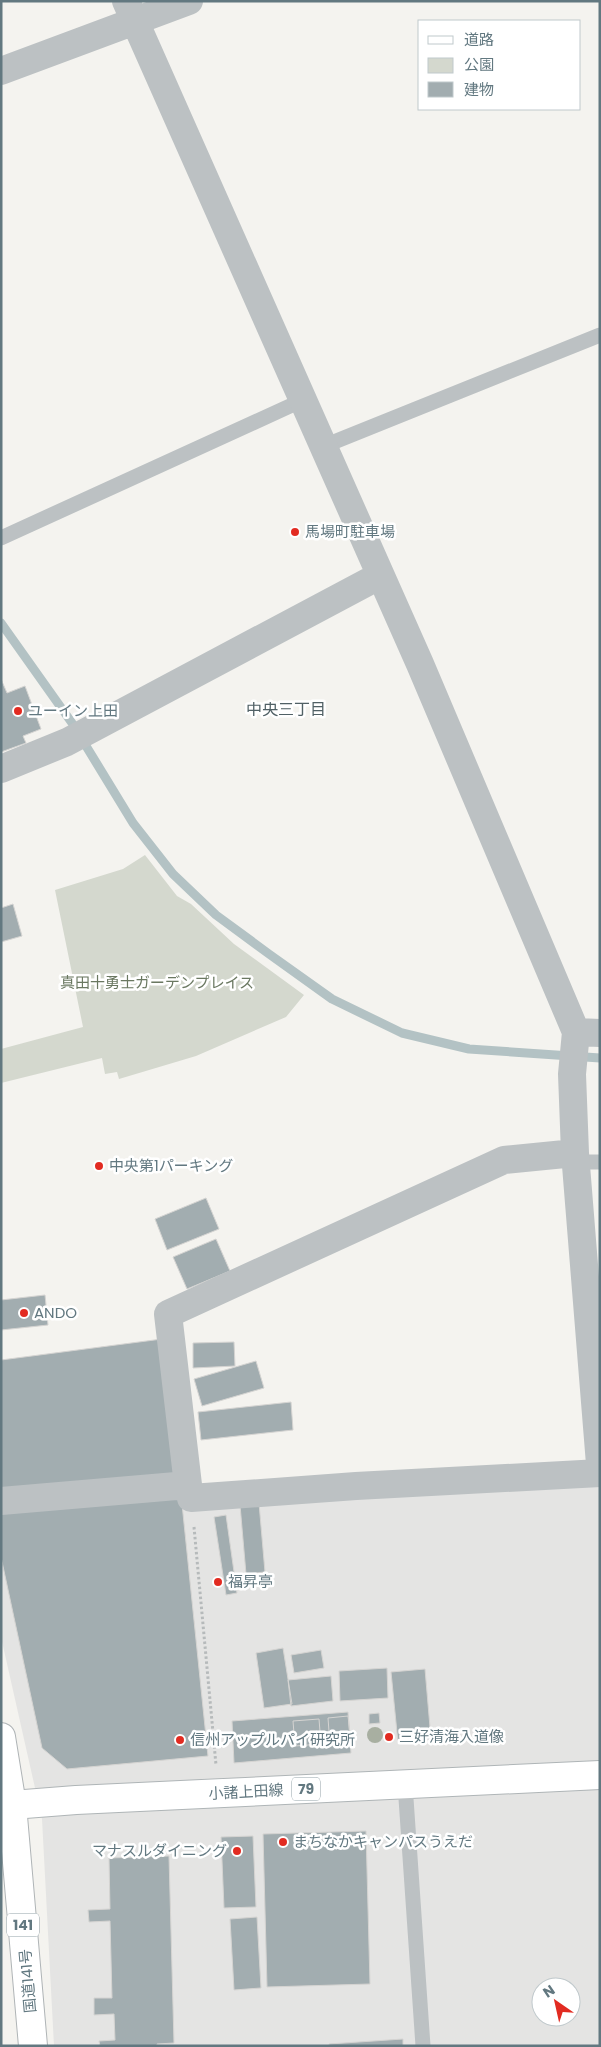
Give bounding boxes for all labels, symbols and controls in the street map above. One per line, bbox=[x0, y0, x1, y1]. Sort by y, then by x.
legend bbox=[418, 20, 581, 110]
text: 道路 bbox=[464, 29, 494, 50]
text: 公園 bbox=[464, 54, 494, 75]
text: 建物 bbox=[464, 79, 494, 100]
place label: 馬場町駐車場 bbox=[305, 521, 395, 542]
marker: 馬場町駐車場 bbox=[289, 526, 301, 538]
district label: 中央三丁目 bbox=[246, 698, 326, 721]
place label: ユーイン上田 bbox=[28, 700, 118, 721]
marker: ユーイン上田 bbox=[12, 705, 24, 717]
park label: 真田十勇士ガーデンプレイス bbox=[60, 972, 254, 993]
place label: 中央第1パーキング bbox=[109, 1155, 233, 1176]
marker: 中央第1パーキング bbox=[93, 1160, 105, 1172]
place label: ANDO bbox=[34, 1302, 77, 1323]
marker: ANDO bbox=[18, 1307, 30, 1319]
place label: 福昇亭 bbox=[228, 1571, 273, 1592]
marker: 福昇亭 bbox=[212, 1576, 224, 1588]
place label: 三好清海入道像 bbox=[399, 1726, 504, 1747]
place label: 信州アップルパイ研究所 bbox=[190, 1729, 355, 1750]
marker: 三好清海入道像 bbox=[383, 1731, 395, 1743]
marker: 信州アップルパイ研究所 bbox=[174, 1734, 186, 1746]
road number: 79 bbox=[292, 1778, 320, 1800]
street label: 小諸上田線 bbox=[208, 1779, 284, 1804]
place label: まちなかキャンパスうえだ bbox=[293, 1831, 473, 1852]
marker: まちなかキャンパスうえだ bbox=[277, 1836, 289, 1848]
place label: マナスルダイニング bbox=[92, 1840, 227, 1861]
marker: マナスルダイニング bbox=[231, 1845, 243, 1857]
road number: 141 bbox=[7, 1914, 39, 1936]
street label: 国道141号 bbox=[14, 1948, 41, 2014]
north arrow bbox=[531, 1977, 581, 2027]
text: N bbox=[539, 1980, 559, 2002]

